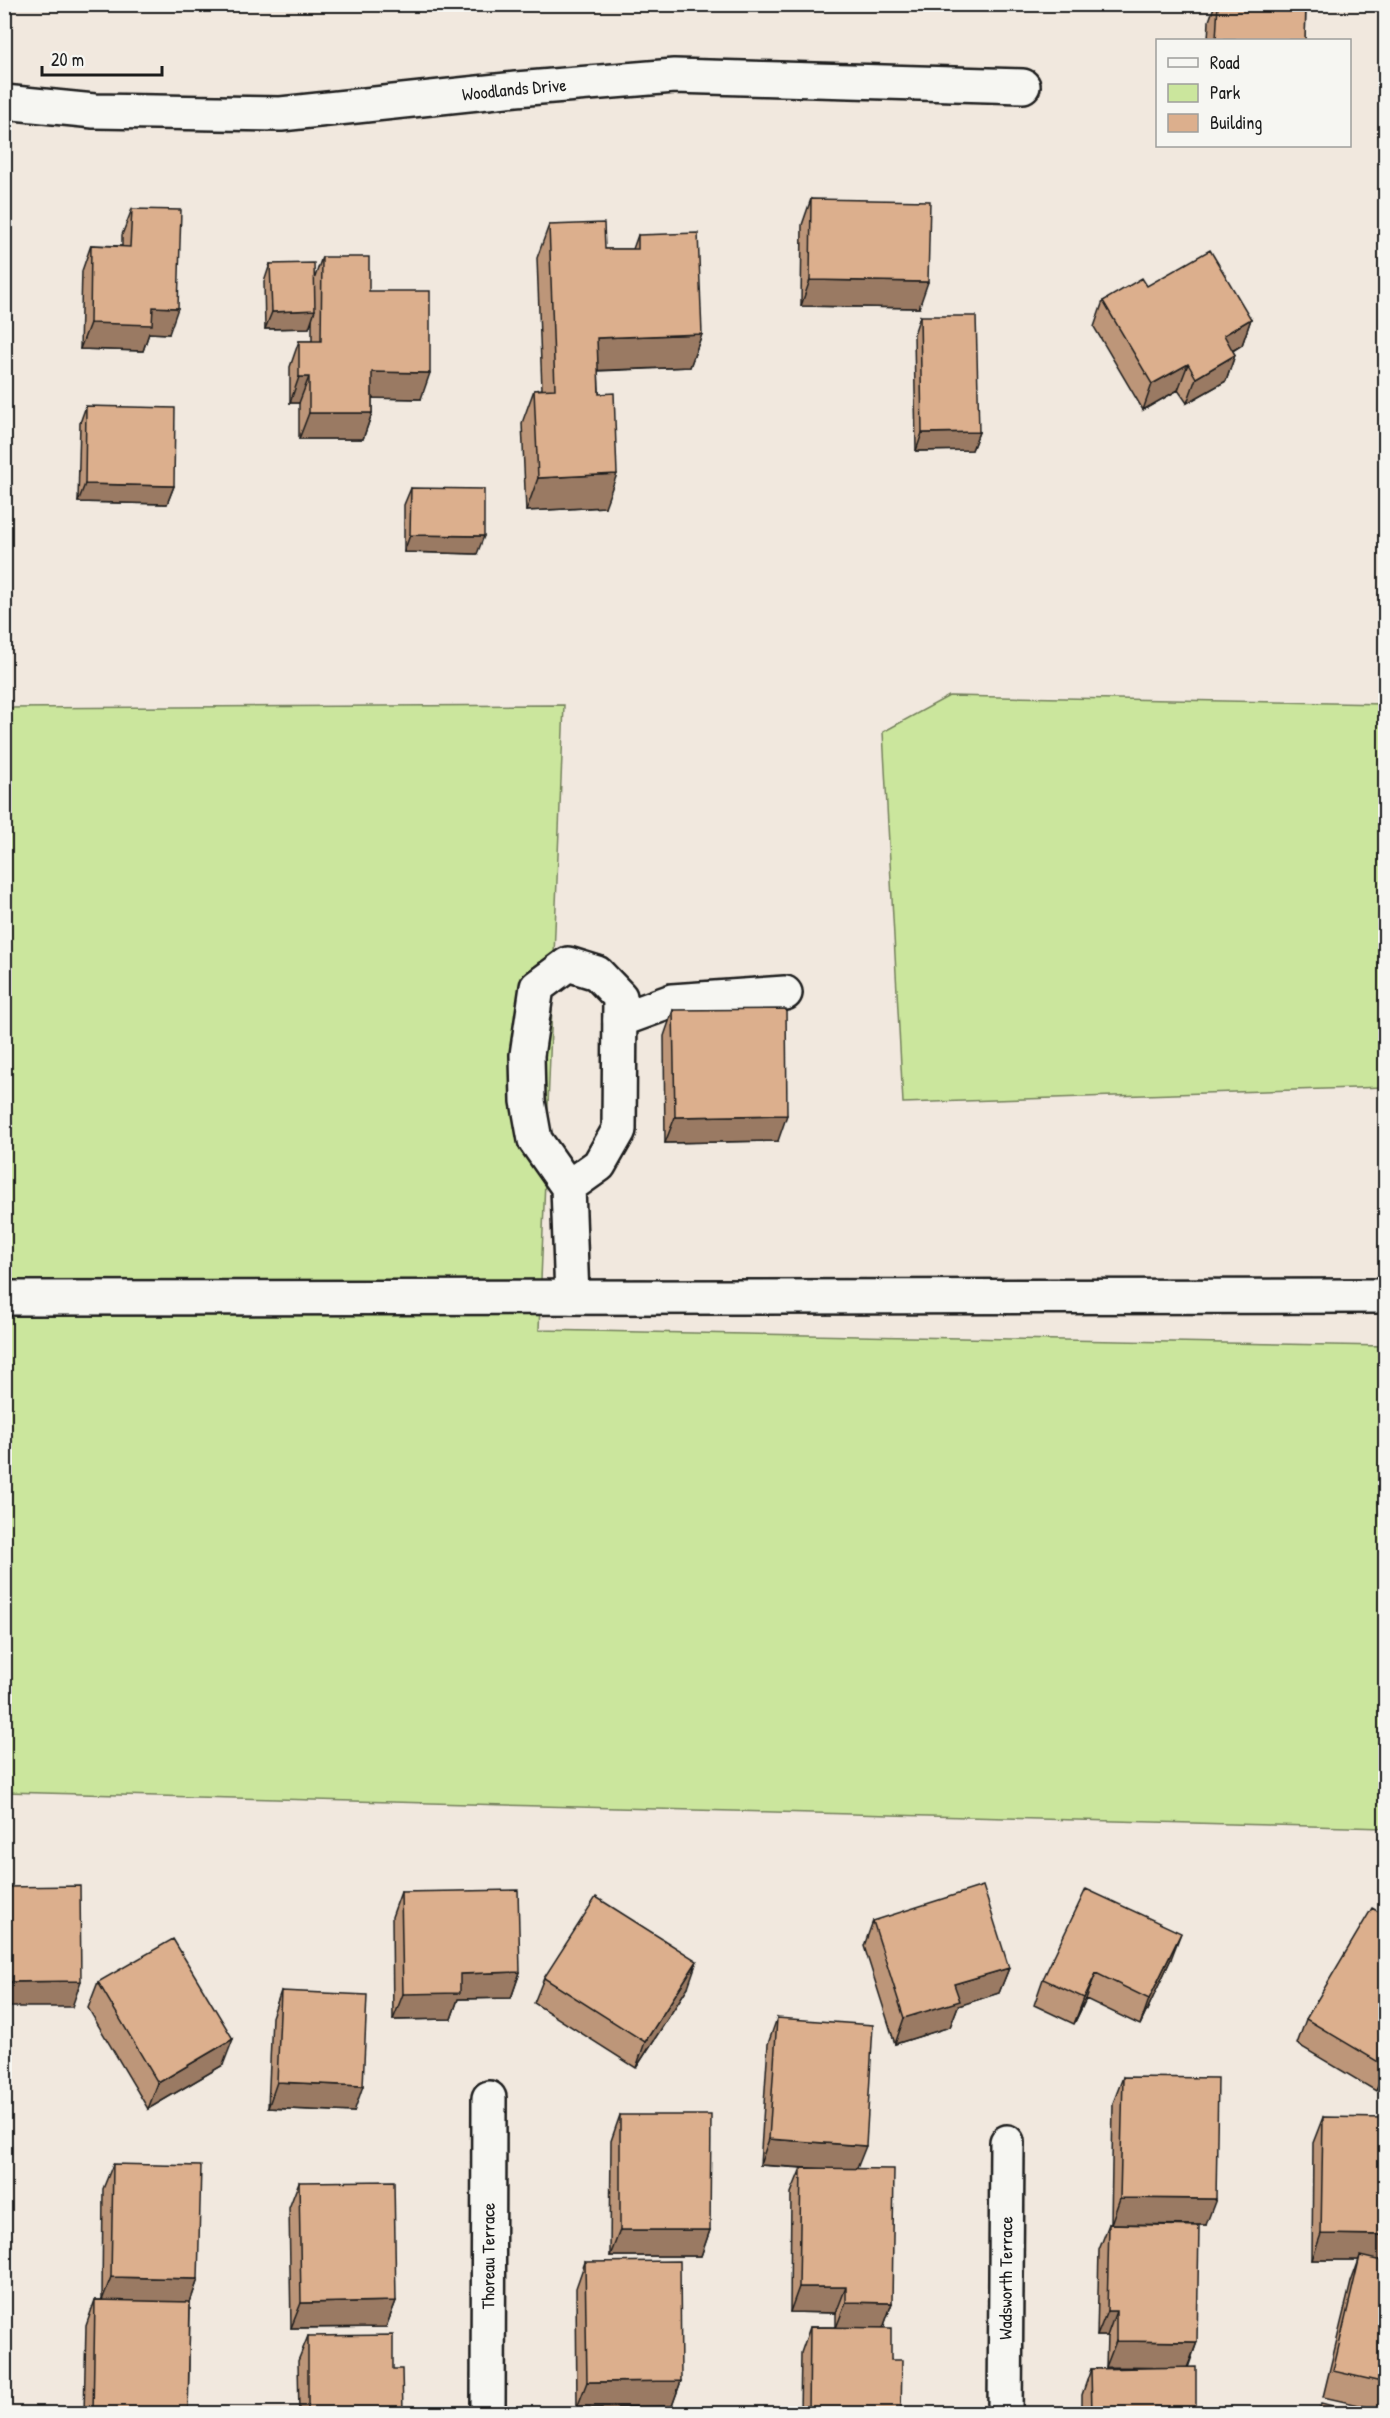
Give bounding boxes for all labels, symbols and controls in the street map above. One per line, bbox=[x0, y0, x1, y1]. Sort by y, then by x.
scale bar bbox=[42, 39, 162, 77]
legend bbox=[1156, 39, 1351, 147]
text: 20 m bbox=[51, 47, 84, 72]
text: Road bbox=[1210, 50, 1240, 75]
street label: Woodlands Drive bbox=[461, 72, 567, 107]
text: Park bbox=[1210, 80, 1241, 105]
text: Building bbox=[1210, 110, 1262, 135]
street label: Thoreau Terrace bbox=[475, 2203, 501, 2309]
street label: Wadsworth Terrace bbox=[993, 2216, 1018, 2340]

